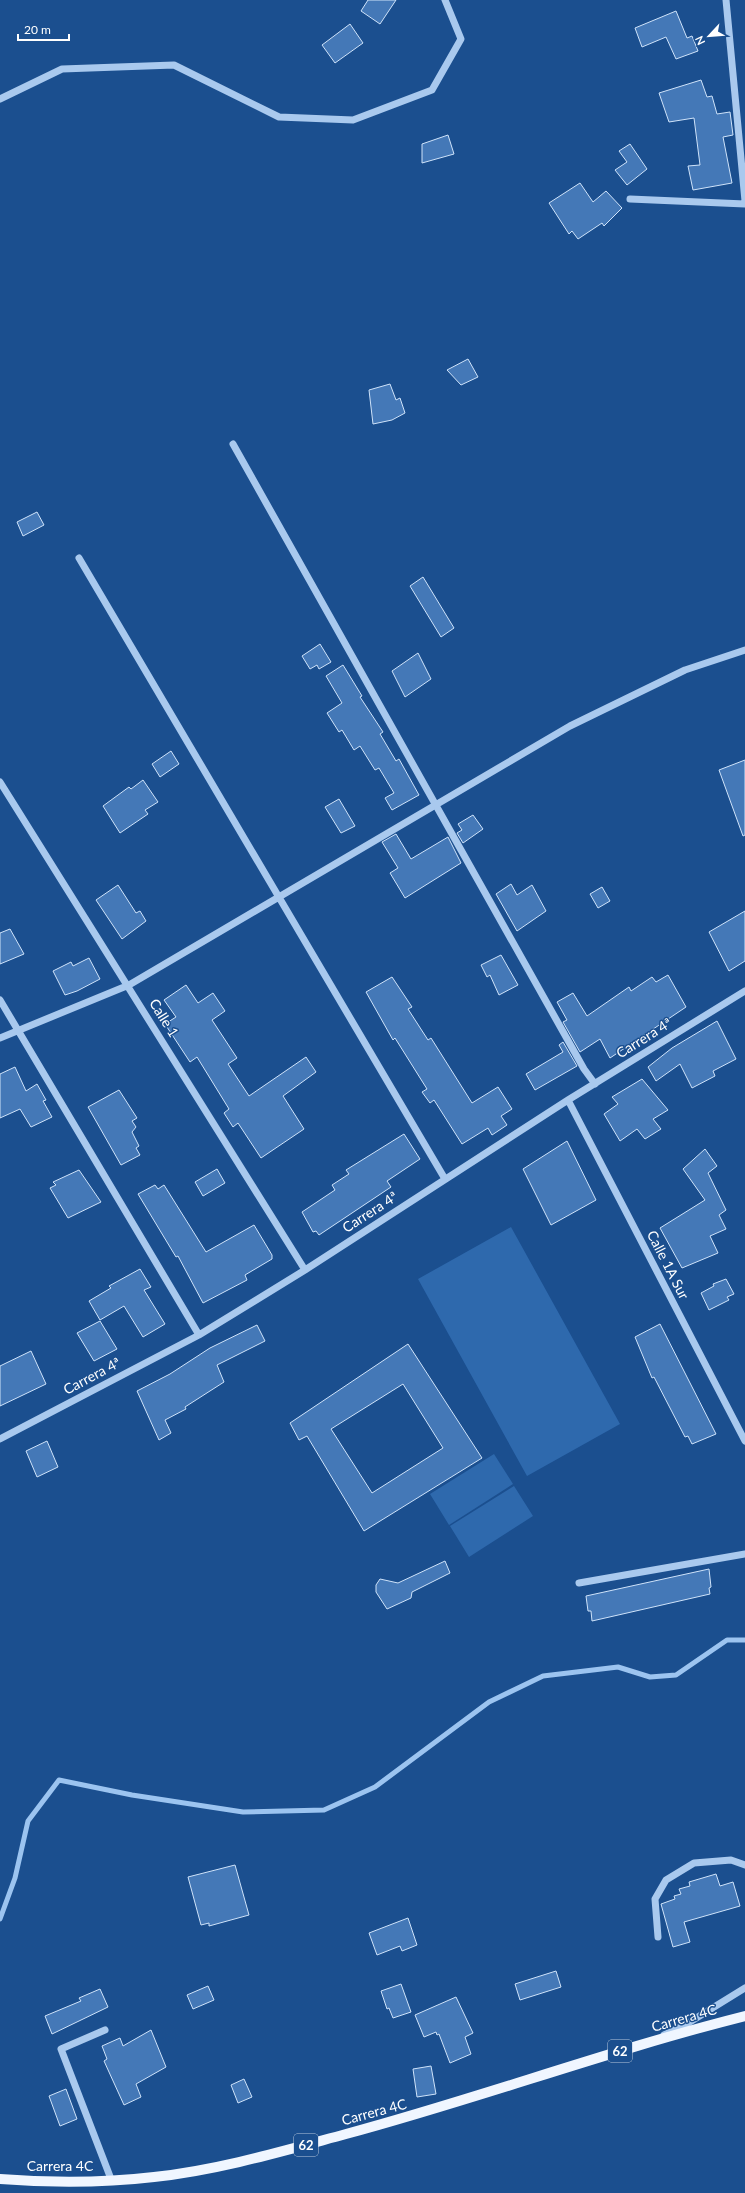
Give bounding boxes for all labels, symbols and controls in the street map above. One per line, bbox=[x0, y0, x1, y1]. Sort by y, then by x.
scale bar bbox=[18, 16, 69, 42]
north arrow bbox=[689, 16, 729, 56]
text: 20 m bbox=[24, 22, 51, 37]
text: N bbox=[692, 34, 707, 47]
street label: Calle 1 bbox=[146, 995, 183, 1040]
street label: Carrera 4ª bbox=[613, 1014, 675, 1061]
street label: Carrera 4ª bbox=[339, 1187, 401, 1236]
street label: Calle 1A Sur bbox=[644, 1228, 693, 1302]
street label: Carrera 4ª bbox=[60, 1353, 123, 1398]
street label: Carrera 4C bbox=[650, 2000, 719, 2035]
road number: 62 bbox=[608, 2040, 632, 2062]
street label: Carrera 4C bbox=[340, 2095, 409, 2128]
road number: 62 bbox=[294, 2134, 318, 2156]
street label: Carrera 4C bbox=[27, 2157, 94, 2174]

